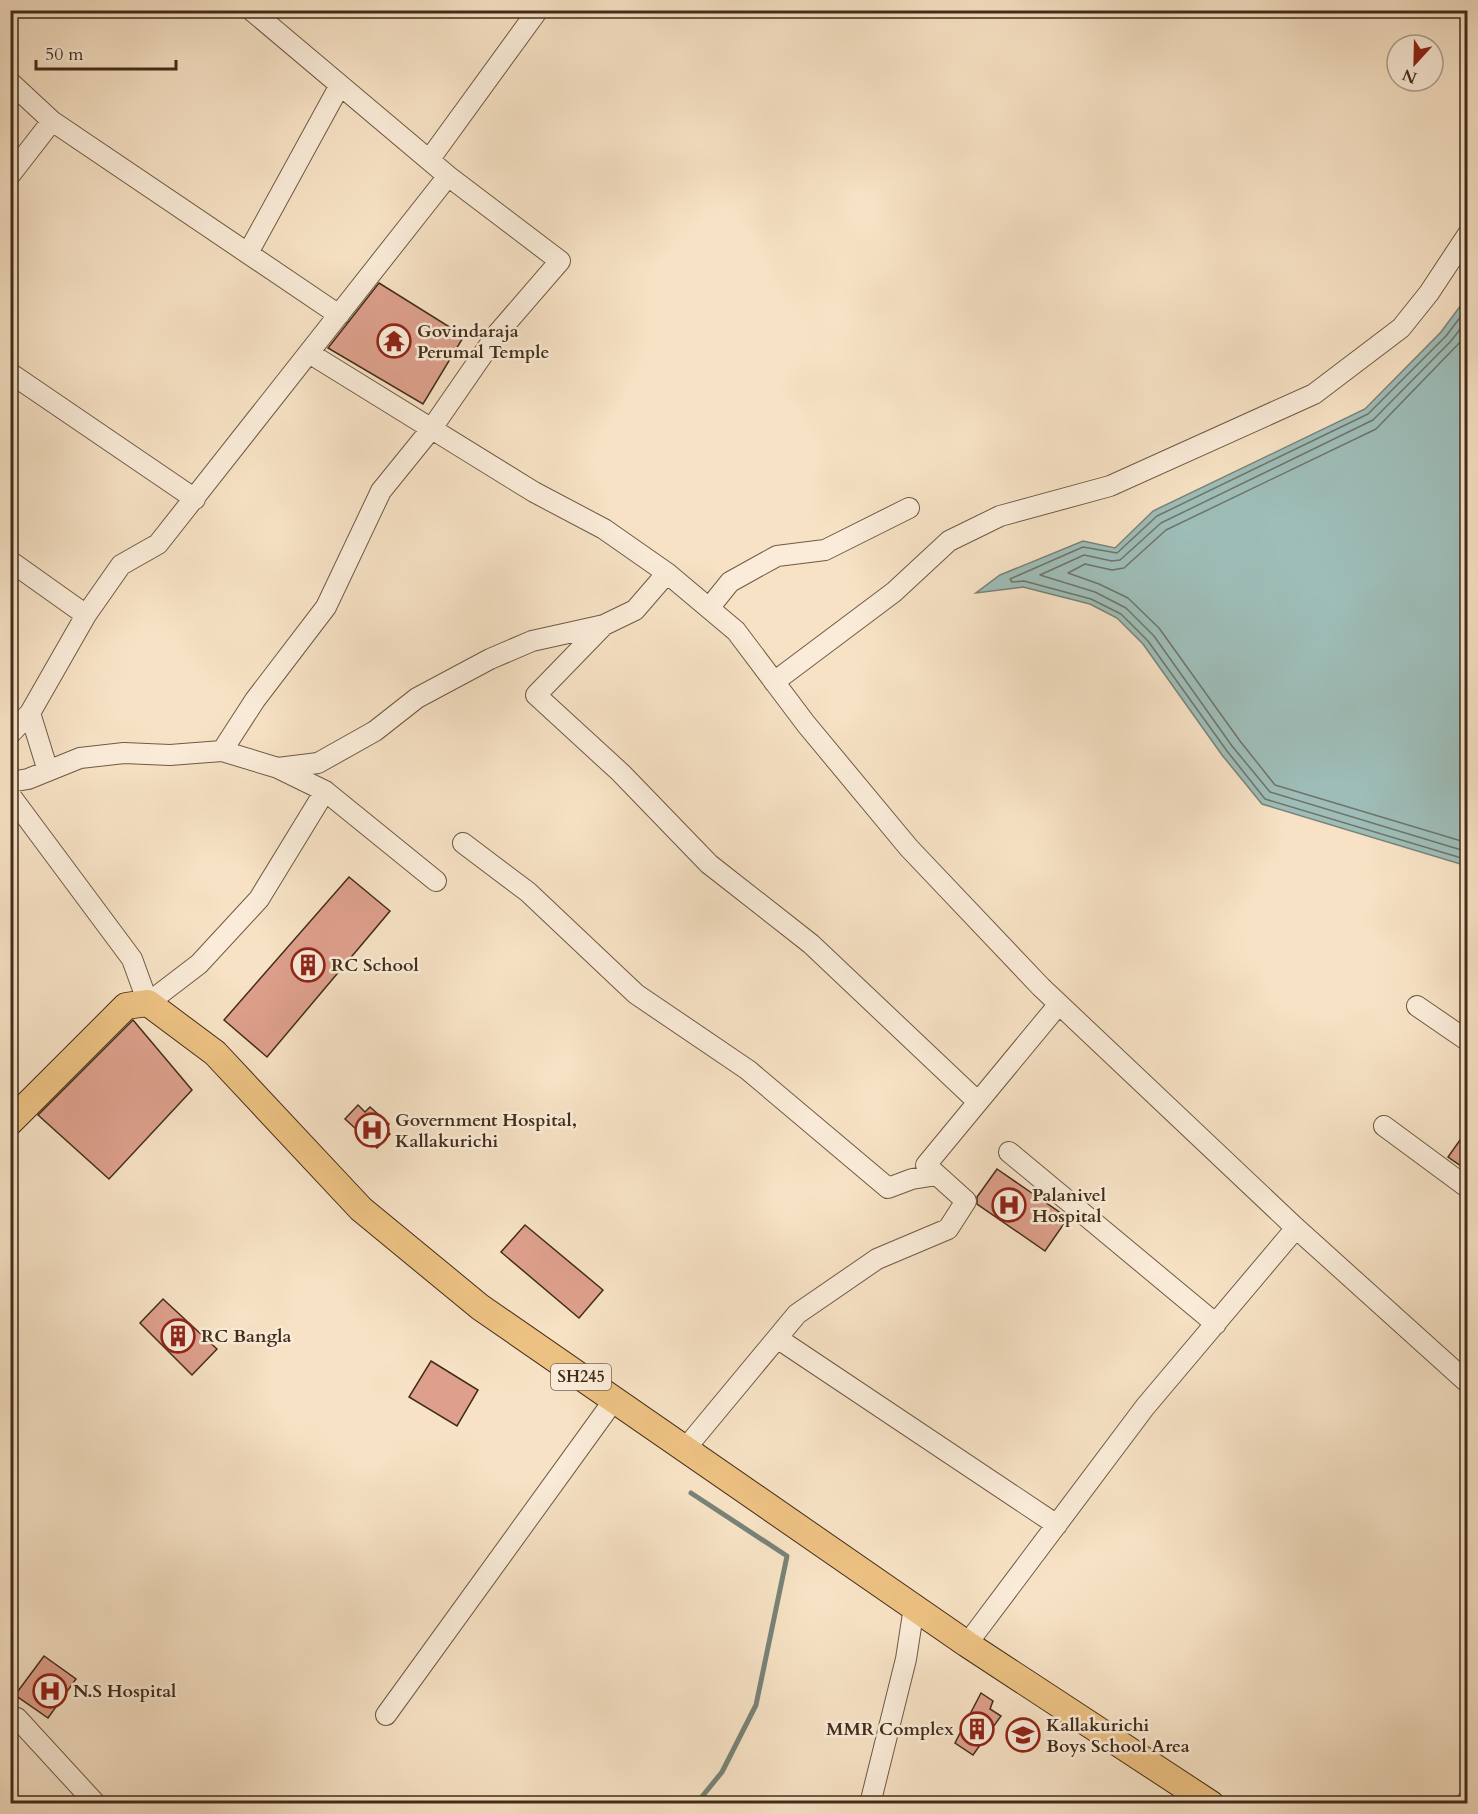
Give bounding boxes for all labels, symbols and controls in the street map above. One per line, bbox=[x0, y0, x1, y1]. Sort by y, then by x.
scale bar bbox=[36, 33, 176, 71]
north arrow bbox=[1385, 33, 1445, 93]
text: 50 m bbox=[45, 42, 84, 67]
text: N bbox=[1399, 63, 1420, 89]
place label: Govindaraja Perumal Temple bbox=[417, 319, 550, 365]
temple icon: Govindaraja Perumal Temple bbox=[376, 323, 412, 359]
building icon: RC School bbox=[290, 947, 326, 983]
place label: RC School bbox=[331, 953, 419, 978]
place label: Government Hospital, Kallakurichi bbox=[395, 1108, 577, 1154]
hospital icon: Government Hospital, Kallakurichi bbox=[354, 1112, 390, 1148]
place label: Palanivel Hospital bbox=[1032, 1183, 1106, 1229]
hospital icon: Palanivel Hospital bbox=[991, 1187, 1027, 1223]
building icon: RC Bangla bbox=[160, 1318, 196, 1354]
place label: RC Bangla bbox=[201, 1324, 292, 1349]
road number: SH245 bbox=[551, 1364, 611, 1390]
hospital icon: N.S Hospital bbox=[32, 1673, 68, 1709]
place label: N.S Hospital bbox=[73, 1679, 176, 1704]
building icon: MMR Complex bbox=[959, 1711, 995, 1747]
place label: Kallakurichi Boys School Area bbox=[1046, 1713, 1190, 1759]
place label: MMR Complex bbox=[826, 1717, 954, 1742]
school or university icon: Kallakurichi Boys School Area bbox=[1005, 1717, 1041, 1753]

